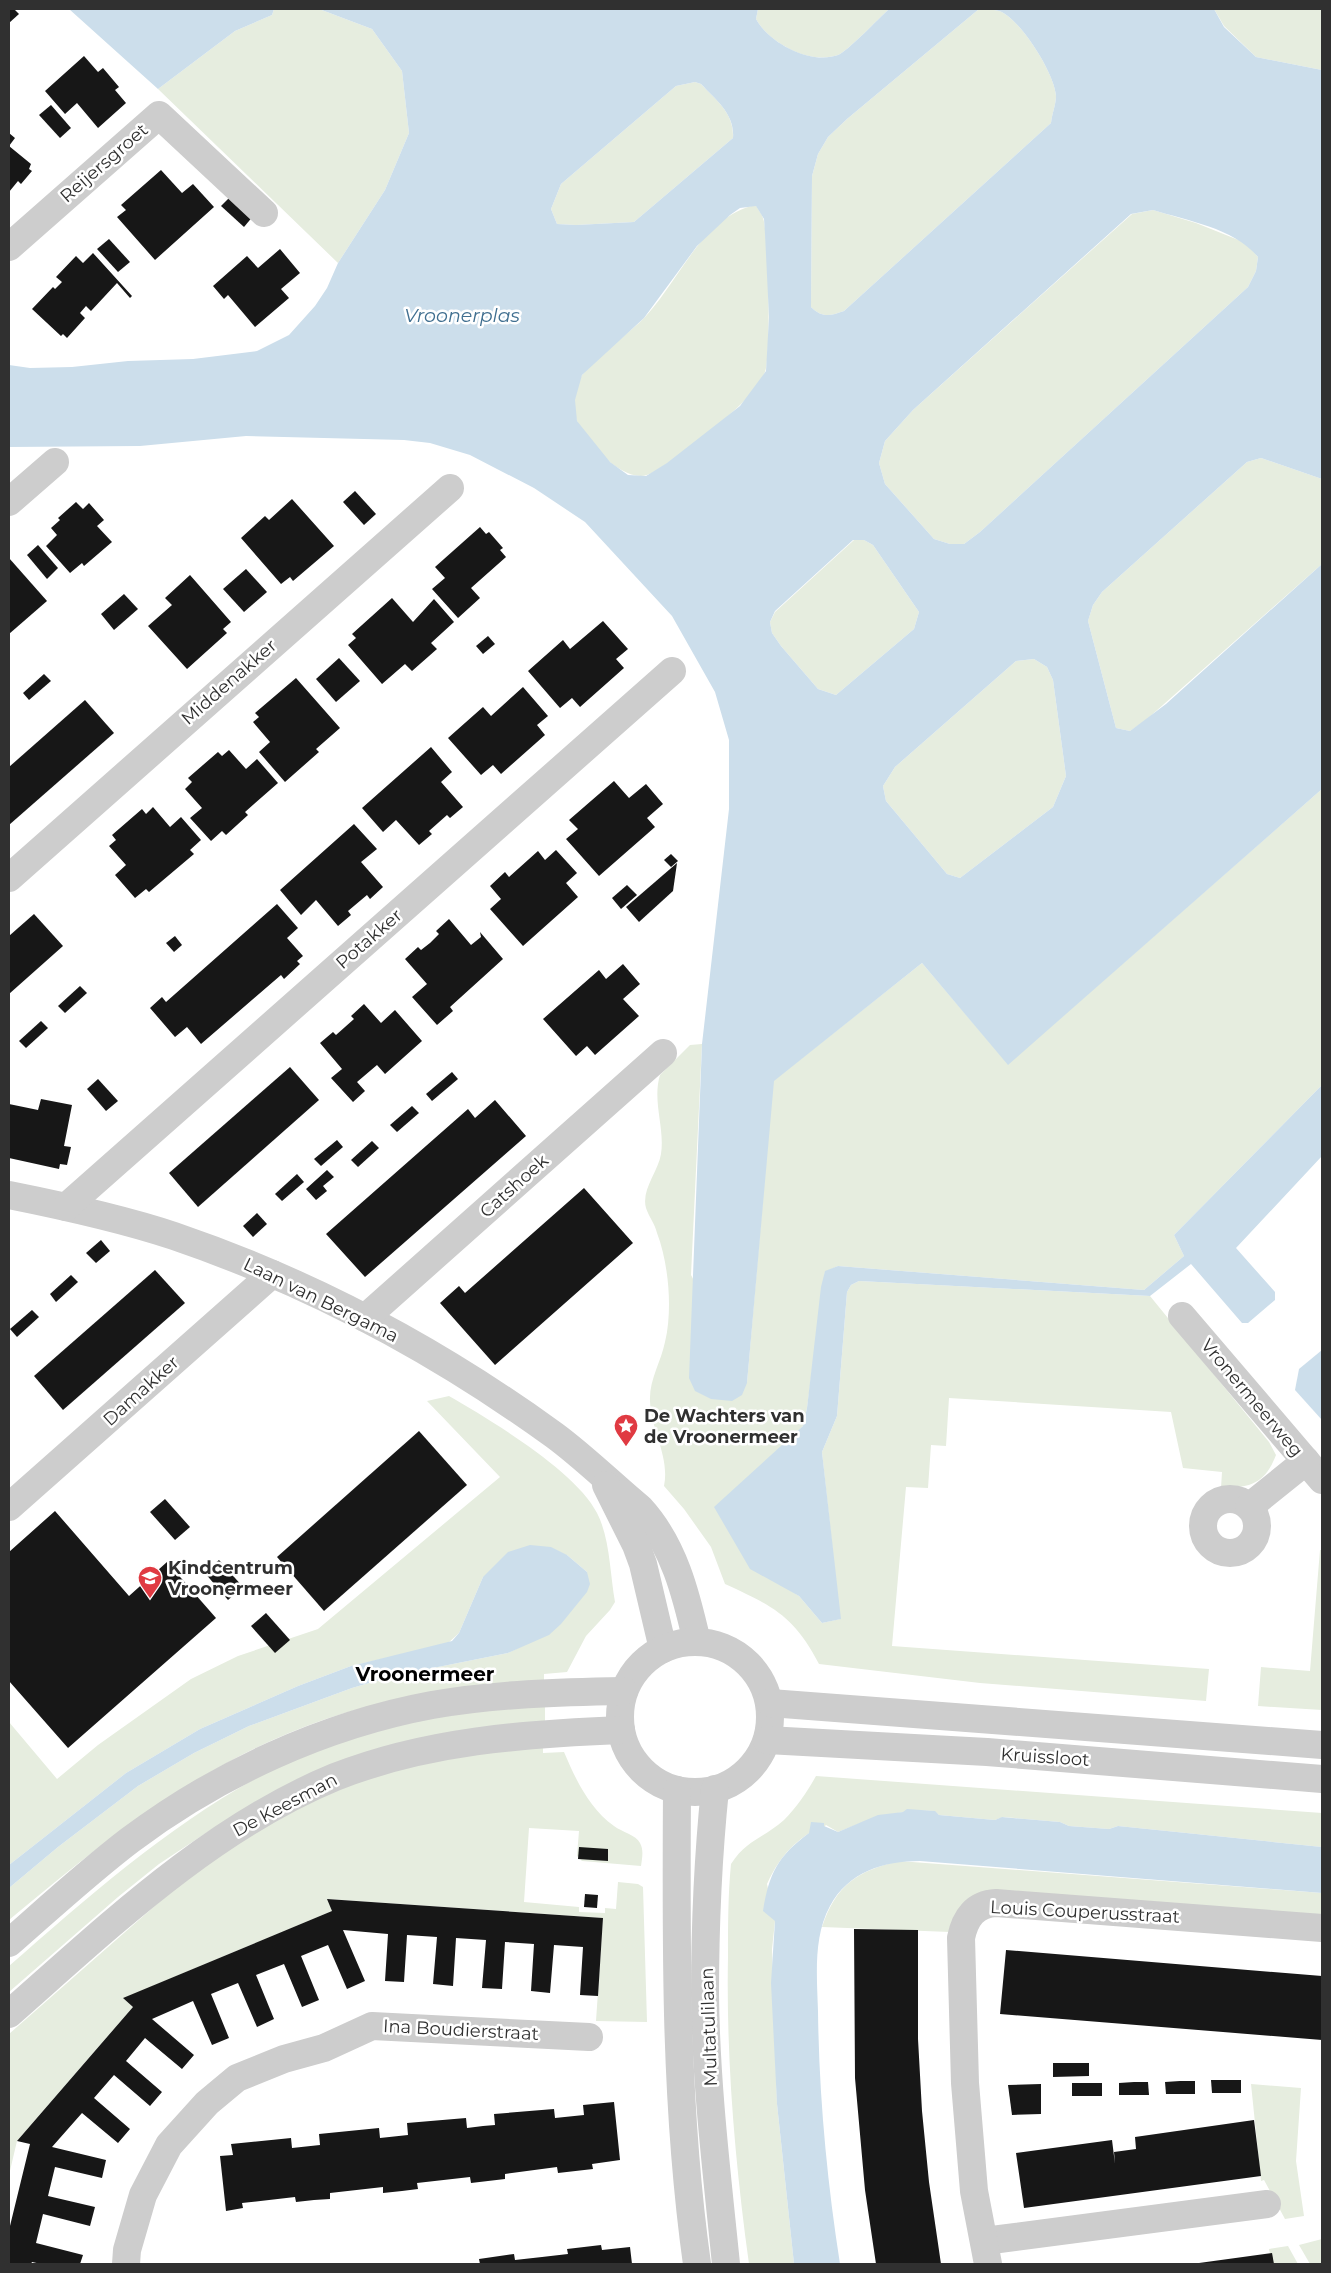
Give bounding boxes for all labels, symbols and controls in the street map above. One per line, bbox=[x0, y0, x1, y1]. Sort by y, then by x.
street label: Reijersgroet bbox=[56, 119, 152, 207]
water label: Vroonerplas bbox=[404, 304, 520, 327]
street label: Middenakker bbox=[177, 635, 281, 729]
street label: Potakker bbox=[331, 904, 407, 974]
street label: Catshoek bbox=[475, 1149, 553, 1222]
street label: Laan van Bergama bbox=[240, 1253, 402, 1347]
street label: Vronermeerweg bbox=[1196, 1334, 1308, 1462]
street label: Damakker bbox=[99, 1351, 183, 1431]
place label: De Wachters van de Vroonermeer bbox=[644, 1405, 805, 1448]
place icon: De Wachters van de Vroonermeer bbox=[613, 1413, 639, 1447]
place label: Kindcentrum Vroonermeer bbox=[167, 1557, 293, 1600]
school or university icon: Kindcentrum Vroonermeer bbox=[137, 1565, 163, 1599]
district label: Vroonermeer bbox=[355, 1662, 495, 1686]
street label: Kruissloot bbox=[1000, 1743, 1090, 1771]
street label: De Keesman bbox=[229, 1768, 341, 1842]
street label: Louis Couperusstraat bbox=[989, 1896, 1181, 1928]
street label: Multatulilaan bbox=[696, 1967, 722, 2087]
street label: Ina Boudierstraat bbox=[382, 2015, 540, 2045]

